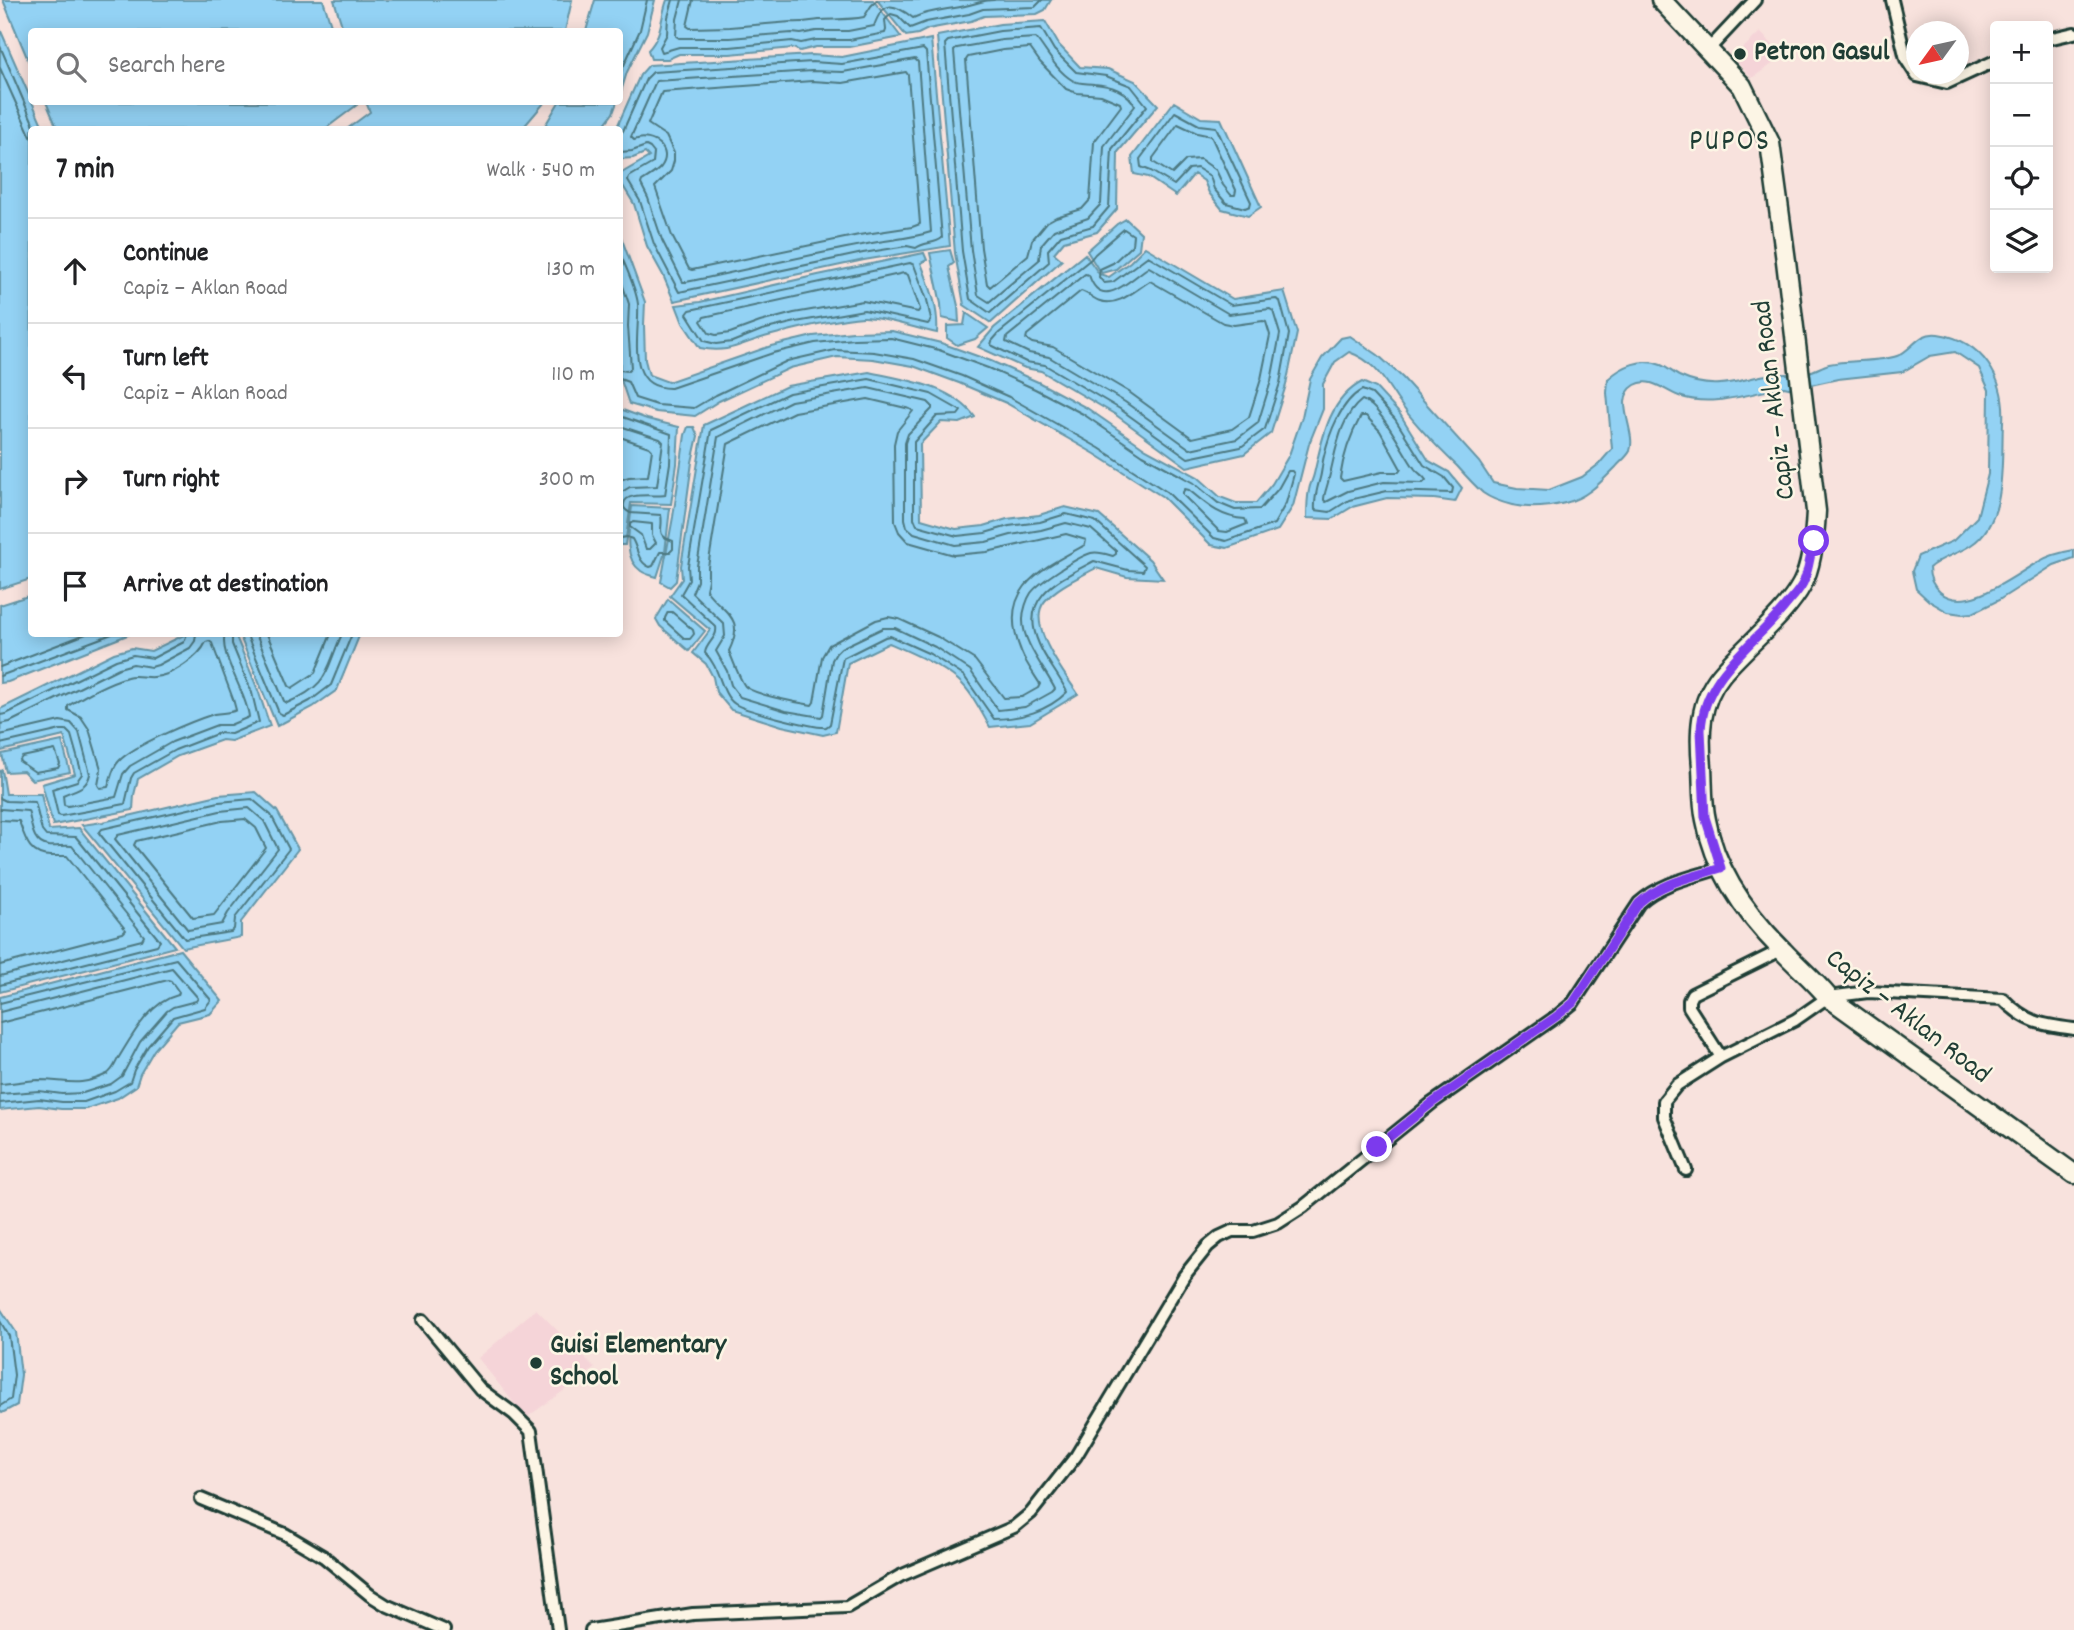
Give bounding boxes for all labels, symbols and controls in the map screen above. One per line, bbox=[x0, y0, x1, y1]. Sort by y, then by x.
north arrow bbox=[1906, 21, 1969, 84]
map controls bbox=[1990, 21, 2053, 273]
button: + bbox=[1990, 21, 2053, 84]
search box bbox=[28, 28, 623, 105]
place label: Petron Gasul bbox=[1754, 34, 1890, 74]
marker: Petron Gasul bbox=[1732, 46, 1748, 62]
icon: search bbox=[52, 48, 90, 86]
text: Search here bbox=[108, 48, 226, 85]
button: − bbox=[1990, 84, 2053, 147]
district label: PUPOS bbox=[1689, 122, 1771, 165]
button: locate bbox=[1990, 147, 2053, 210]
text: 7 min bbox=[56, 150, 114, 193]
text: Walk · 540 m bbox=[487, 155, 595, 188]
button: layers bbox=[1990, 210, 2053, 273]
text: Continue bbox=[123, 236, 208, 273]
icon: ahead bbox=[56, 252, 94, 290]
text: 130 m bbox=[546, 254, 595, 287]
text: Capiz – Aklan Road bbox=[123, 273, 288, 306]
street label: Capiz – Aklan Road bbox=[1744, 298, 1808, 502]
text: Turn left bbox=[123, 341, 209, 378]
icon: left bbox=[56, 357, 94, 395]
text: 110 m bbox=[551, 359, 595, 392]
text: Capiz – Aklan Road bbox=[123, 378, 288, 411]
icon: right bbox=[56, 462, 94, 500]
text: Turn right bbox=[123, 462, 220, 499]
text: 300 m bbox=[539, 464, 595, 497]
route start bbox=[1798, 525, 1829, 556]
icon: arrive bbox=[56, 567, 94, 605]
text: Arrive at destination bbox=[123, 567, 328, 604]
street label: Capiz – Aklan Road bbox=[1816, 940, 1998, 1096]
route end bbox=[1361, 1131, 1392, 1162]
place label: Guisi Elementary School bbox=[550, 1327, 728, 1399]
marker: Guisi Elementary School bbox=[528, 1355, 544, 1371]

